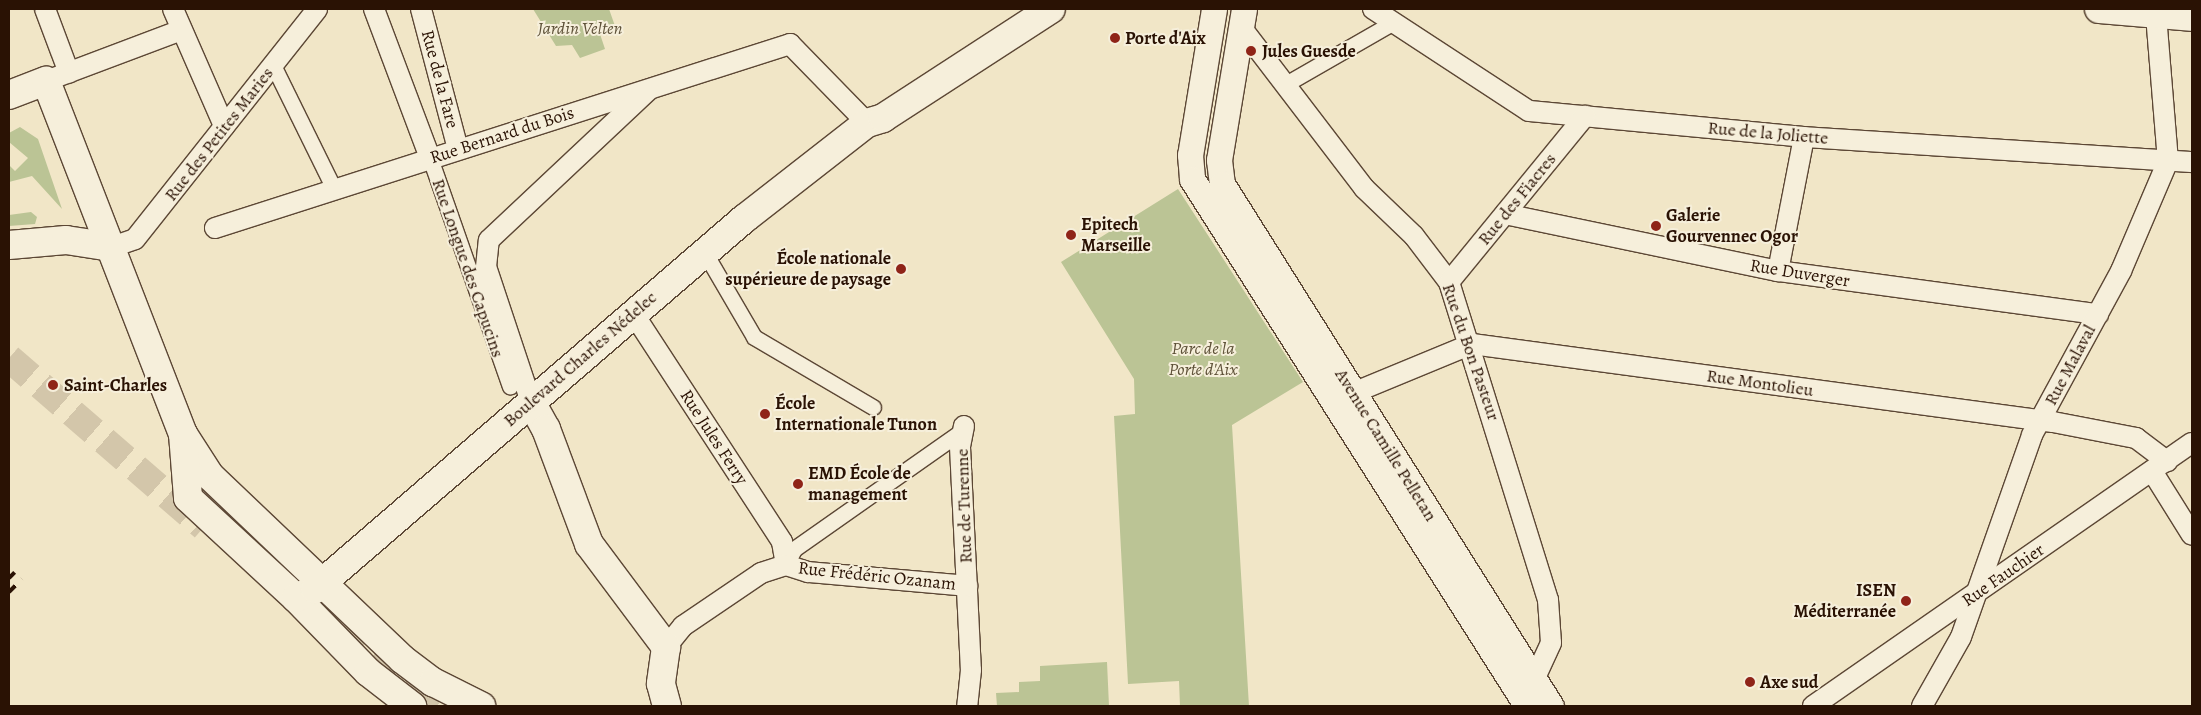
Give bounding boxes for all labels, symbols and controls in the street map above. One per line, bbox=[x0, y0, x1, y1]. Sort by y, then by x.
park label: Jardin Velten bbox=[538, 17, 622, 39]
street label: Rue de la Fare bbox=[416, 27, 464, 131]
place label: Porte d'Aix bbox=[1125, 27, 1206, 49]
marker: Porte d'Aix bbox=[1109, 32, 1121, 44]
place label: Jules Guesde bbox=[1262, 40, 1356, 62]
marker: Jules Guesde bbox=[1244, 44, 1258, 58]
street label: Rue des Petites Maries bbox=[160, 63, 278, 205]
street label: Rue Bernard du Bois bbox=[427, 101, 577, 169]
street label: Rue de la Joliette bbox=[1707, 117, 1829, 149]
street label: Rue des Fiacres bbox=[1473, 149, 1561, 249]
street label: Rue Longue des Capucins bbox=[427, 176, 509, 360]
place label: Galerie Gourvennec Ogor bbox=[1666, 205, 1798, 248]
place label: Epitech Marseille bbox=[1081, 214, 1151, 256]
marker: Galerie Gourvennec Ogor bbox=[1650, 220, 1662, 232]
marker: Epitech Marseille bbox=[1065, 229, 1077, 241]
place label: École nationale supérieure de paysage bbox=[725, 248, 891, 290]
street label: Rue Duverger bbox=[1748, 254, 1852, 292]
marker: École nationale supérieure de paysage bbox=[895, 263, 907, 275]
street label: Rue du Bon Pasteur bbox=[1437, 281, 1505, 423]
street label: Boulevard Charles Nédelec bbox=[499, 287, 661, 431]
street label: Rue Malaval bbox=[2040, 321, 2100, 409]
park label: Parc de la Porte d'Aix bbox=[1168, 338, 1238, 380]
street label: Avenue Camille Pelletan bbox=[1330, 365, 1442, 525]
street label: Rue Montolieu bbox=[1705, 365, 1815, 401]
place label: Saint-Charles bbox=[64, 374, 167, 396]
marker: Saint-Charles bbox=[46, 378, 60, 392]
street label: Rue Jules Ferry bbox=[675, 386, 753, 488]
place label: École Internationale Tunon bbox=[775, 393, 937, 436]
marker: École Internationale Tunon bbox=[759, 408, 771, 420]
street label: Rue de Turenne bbox=[951, 448, 977, 564]
place label: EMD École de management bbox=[808, 463, 911, 506]
marker: EMD École de management bbox=[792, 478, 804, 490]
street label: Rue Fauchier bbox=[1958, 539, 2048, 611]
street label: Rue Frédéric Ozanam bbox=[797, 557, 957, 595]
place label: ISEN Méditerranée bbox=[1794, 580, 1896, 622]
marker: ISEN Méditerranée bbox=[1900, 595, 1912, 607]
place label: Axe sud bbox=[1760, 671, 1818, 693]
marker: Axe sud bbox=[1744, 676, 1756, 688]

